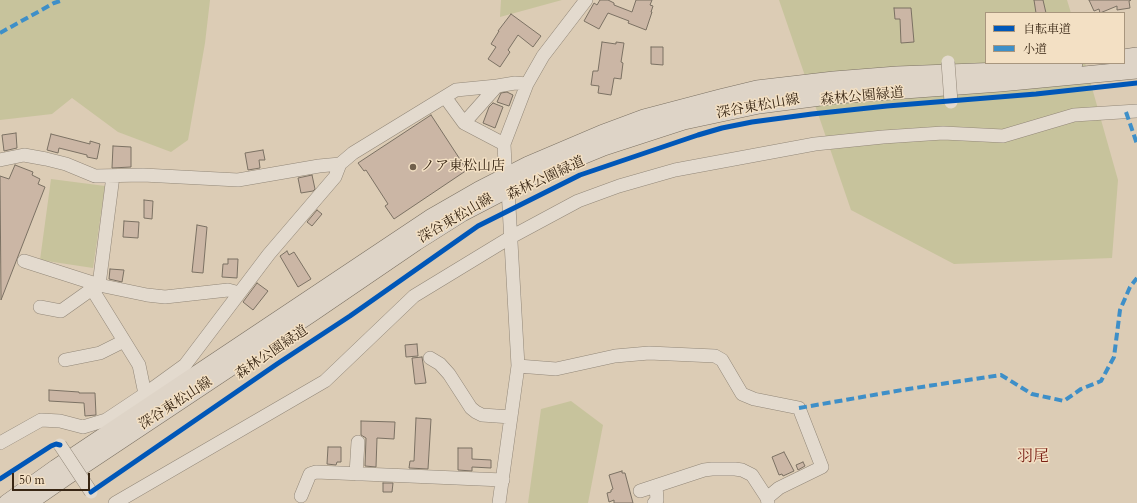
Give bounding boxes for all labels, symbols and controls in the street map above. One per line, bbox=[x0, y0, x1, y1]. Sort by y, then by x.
legend bbox=[985, 12, 1125, 64]
text: 自転車道 bbox=[1023, 21, 1071, 37]
text: 小道 bbox=[1023, 41, 1047, 57]
street label: 森林公園緑道 bbox=[819, 85, 905, 109]
street label: 深谷東松山線 bbox=[715, 91, 801, 123]
street label: 森林公園緑道 bbox=[504, 154, 588, 204]
place label: ノア東松山店 bbox=[421, 159, 505, 175]
marker: ノア東松山店 bbox=[408, 162, 418, 172]
street label: 深谷東松山線 bbox=[415, 191, 497, 247]
street label: 森林公園緑道 bbox=[232, 323, 312, 383]
street label: 深谷東松山線 bbox=[136, 374, 216, 434]
district label: 羽尾 bbox=[1017, 447, 1049, 467]
scale bar bbox=[14, 465, 92, 491]
text: 50 m bbox=[19, 472, 45, 488]

